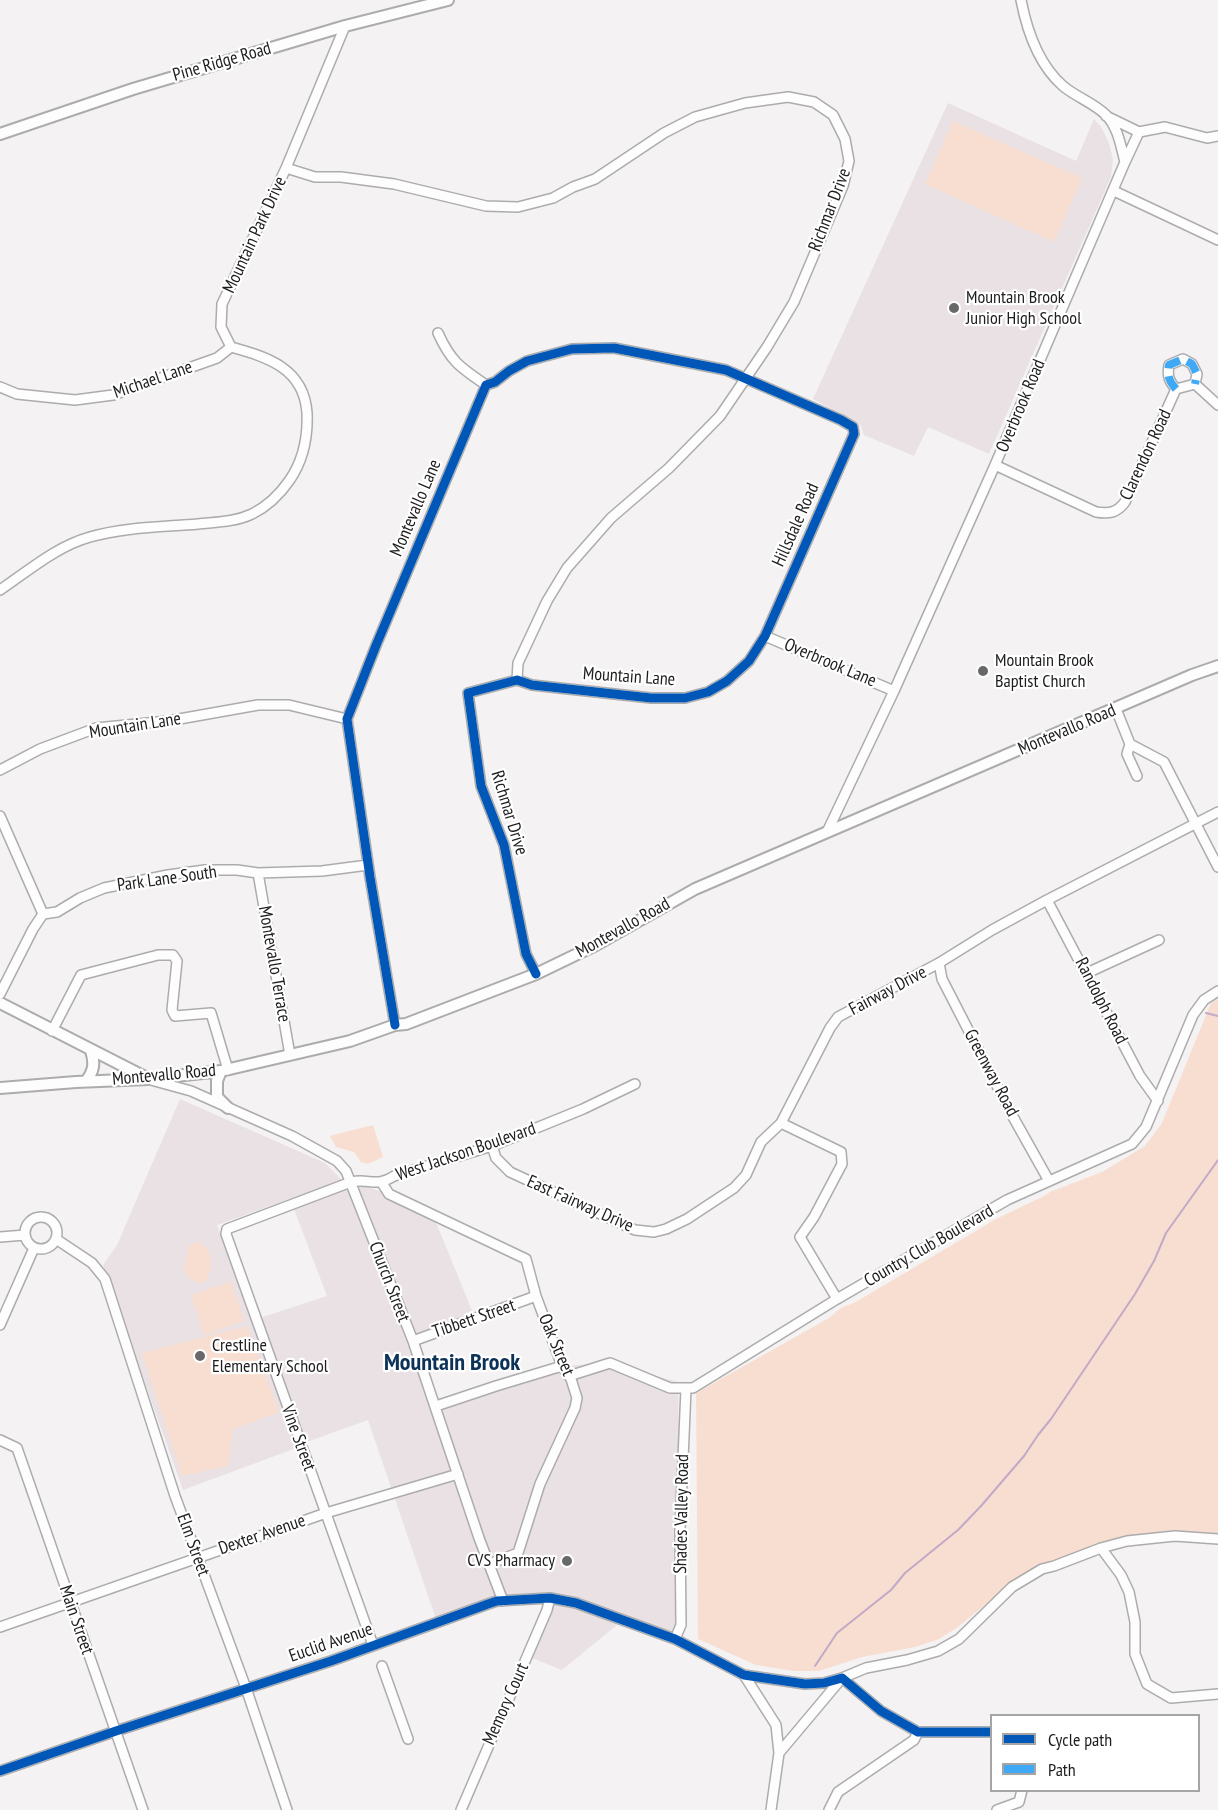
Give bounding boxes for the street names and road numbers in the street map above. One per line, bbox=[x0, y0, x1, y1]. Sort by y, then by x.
street label: Pine Ridge Road bbox=[170, 38, 274, 86]
street label: Richmar Drive bbox=[804, 165, 856, 255]
street label: Mountain Park Drive bbox=[219, 173, 291, 297]
street label: Michael Lane bbox=[111, 356, 195, 404]
street label: Overbrook Road bbox=[992, 356, 1050, 456]
street label: Clarendon Road bbox=[1116, 406, 1176, 504]
street label: Montevallo Lane bbox=[386, 456, 446, 560]
street label: Hillsdale Road bbox=[768, 480, 824, 570]
street label: Overbrook Lane bbox=[781, 634, 879, 692]
street label: Mountain Lane bbox=[582, 663, 676, 691]
street label: Montevallo Road bbox=[1015, 700, 1119, 760]
street label: Mountain Lane bbox=[88, 708, 182, 744]
street label: Richmar Drive bbox=[486, 768, 532, 858]
street label: Park Lane South bbox=[116, 861, 218, 897]
street label: Montevallo Road bbox=[572, 893, 674, 963]
street label: Montevallo Terrace bbox=[253, 904, 295, 1024]
street label: Randolph Road bbox=[1070, 954, 1132, 1048]
street label: Fairway Drive bbox=[846, 962, 930, 1020]
street label: Greenway Road bbox=[959, 1026, 1023, 1120]
street label: Montevallo Road bbox=[111, 1060, 217, 1090]
street label: West Jackson Boulevard bbox=[393, 1118, 539, 1186]
street label: East Fairway Drive bbox=[523, 1171, 637, 1237]
street label: Country Club Boulevard bbox=[860, 1200, 998, 1292]
street label: Church Street bbox=[364, 1239, 414, 1325]
street label: Tibbett Street bbox=[430, 1295, 518, 1343]
street label: Oak Street bbox=[533, 1311, 579, 1379]
street label: Vine Street bbox=[276, 1402, 320, 1474]
street label: Shades Valley Road bbox=[670, 1454, 694, 1574]
street label: Dexter Avenue bbox=[216, 1510, 308, 1560]
street label: Elm Street bbox=[172, 1511, 214, 1579]
street label: Main Street bbox=[54, 1583, 98, 1657]
street label: Euclid Avenue bbox=[286, 1619, 376, 1667]
street label: Memory Court bbox=[478, 1660, 534, 1748]

